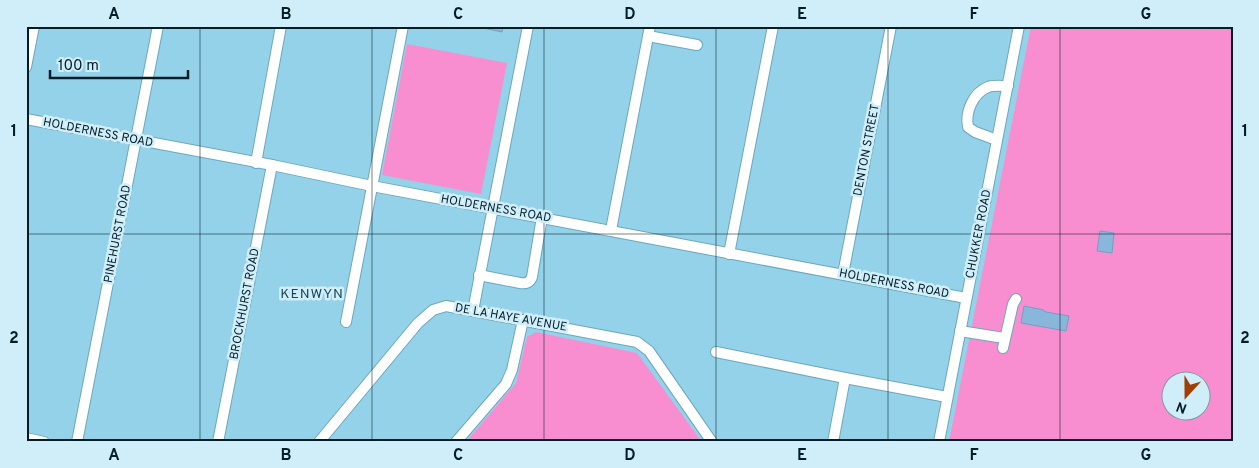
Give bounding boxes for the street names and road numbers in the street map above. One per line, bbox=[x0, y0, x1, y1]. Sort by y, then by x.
street label: DENTON STREET bbox=[850, 103, 884, 197]
street label: HOLDERNESS ROAD bbox=[42, 114, 154, 152]
street label: PINEHURST ROAD bbox=[101, 184, 135, 284]
street label: CHUKKER ROAD bbox=[963, 188, 995, 280]
street label: HOLDERNESS ROAD bbox=[439, 191, 553, 227]
street label: BROCKHURST ROAD bbox=[226, 247, 264, 361]
street label: HOLDERNESS ROAD bbox=[838, 265, 950, 303]
street label: DE LA HAYE AVENUE bbox=[454, 300, 568, 336]

